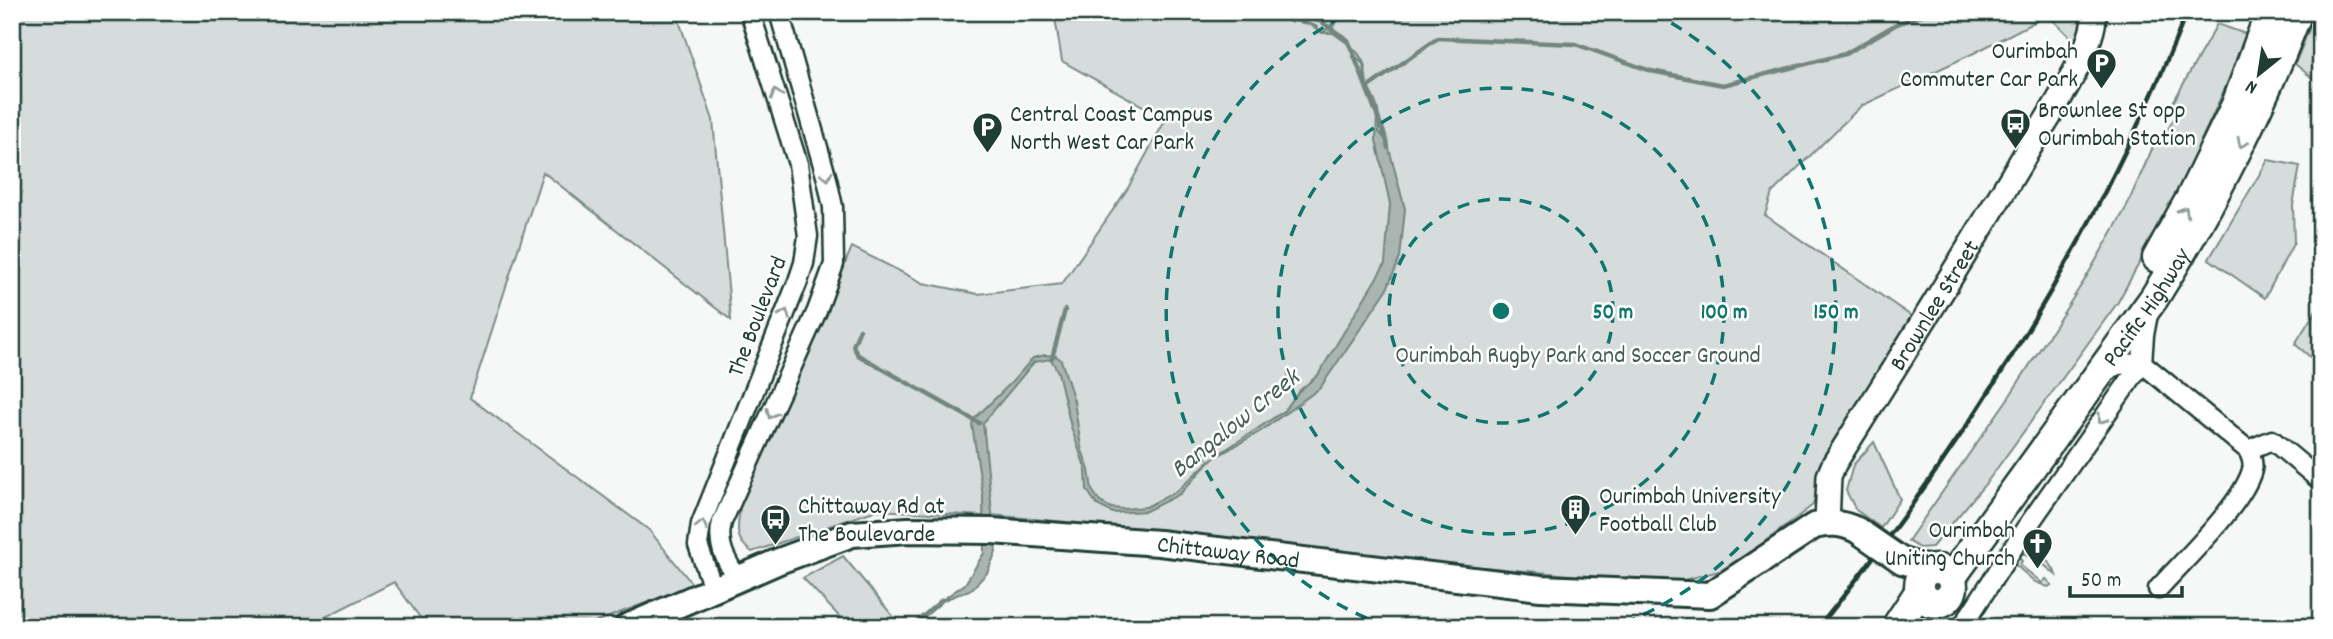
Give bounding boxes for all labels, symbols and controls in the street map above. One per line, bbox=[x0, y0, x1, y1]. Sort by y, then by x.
place label: Ourimbah Commuter Car Park bbox=[1900, 36, 2078, 98]
north arrow bbox=[2224, 38, 2294, 108]
parking icon: Ourimbah Commuter Car Park bbox=[2084, 47, 2118, 91]
text: N bbox=[2241, 72, 2263, 100]
one-way arrow bbox=[770, 89, 784, 101]
place label: Brownlee St opp Ourimbah Station bbox=[2038, 95, 2196, 157]
place label: Central Coast Campus North West Car Park bbox=[1010, 99, 1213, 161]
bus stop icon: Brownlee St opp Ourimbah Station bbox=[1998, 106, 2032, 150]
parking icon: Central Coast Campus North West Car Park bbox=[970, 110, 1004, 154]
one-way arrow bbox=[2237, 135, 2251, 148]
one-way arrow bbox=[818, 170, 833, 182]
one-way arrow bbox=[2176, 205, 2189, 218]
street label: Brownlee Street bbox=[1883, 234, 1990, 378]
street label: Pacific Highway bbox=[2095, 241, 2201, 375]
street label: The Boulevard bbox=[720, 252, 797, 382]
centre of rings bbox=[1489, 299, 1513, 323]
text: 50 m bbox=[1593, 299, 1633, 329]
text: 100 m bbox=[1701, 299, 1747, 329]
text: 150 m bbox=[1813, 299, 1859, 329]
one-way arrow bbox=[777, 308, 791, 321]
park label: Ourimbah Rugby Park and Soccer Ground bbox=[1395, 340, 1761, 374]
water label: Bangalow Creek bbox=[1164, 360, 1311, 488]
one-way arrow bbox=[765, 407, 779, 420]
one-way arrow bbox=[2097, 411, 2110, 424]
place label: Ourimbah University Football Club bbox=[1599, 481, 1782, 543]
place label: Chittaway Rd at The Boulevarde bbox=[798, 491, 945, 553]
building icon: Ourimbah University Football Club bbox=[1559, 492, 1593, 536]
bus stop icon: Chittaway Rd at The Boulevarde bbox=[758, 502, 792, 546]
place label: Ourimbah Uniting Church bbox=[1885, 515, 2015, 577]
one-way arrow bbox=[694, 520, 708, 532]
church icon: Ourimbah Uniting Church bbox=[2021, 526, 2055, 570]
street label: Chittaway Road bbox=[1155, 529, 1301, 579]
scale bar bbox=[2070, 555, 2182, 599]
text: 50 m bbox=[2081, 567, 2121, 597]

